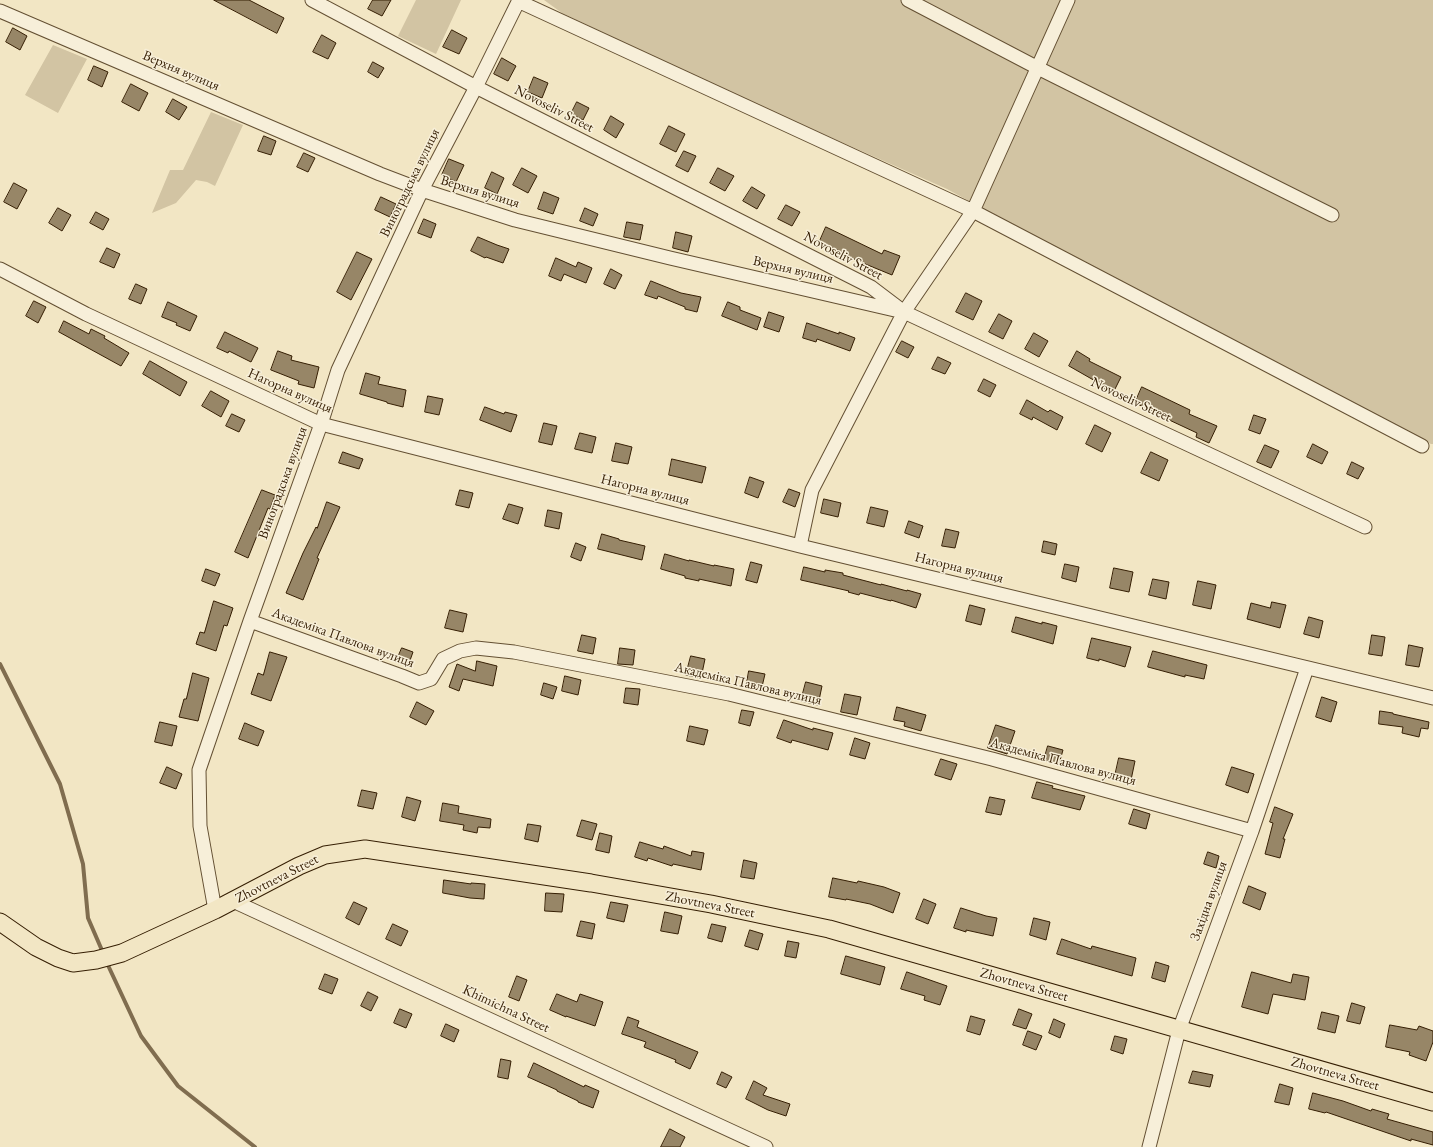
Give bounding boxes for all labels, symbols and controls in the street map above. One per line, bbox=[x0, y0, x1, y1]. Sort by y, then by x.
street label: Верхня вулиця bbox=[140, 47, 222, 95]
street label: Novoseliv Street bbox=[511, 82, 597, 136]
street label: Виноградська вулиця bbox=[376, 126, 444, 240]
street label: Верхня вулиця bbox=[438, 172, 522, 212]
street label: Novoseliv Street bbox=[801, 228, 885, 284]
street label: Верхня вулиця bbox=[751, 253, 835, 287]
street label: Нагорна вулиця bbox=[245, 365, 335, 417]
street label: Novoseliv Street bbox=[1088, 374, 1174, 426]
street label: Виноградська вулиця bbox=[255, 424, 311, 542]
street label: Нагорна вулиця bbox=[599, 471, 691, 509]
street label: Нагорна вулиця bbox=[913, 549, 1005, 587]
street label: Академіка Павлова вулиця bbox=[269, 604, 417, 672]
street label: Академіка Павлова вулиця bbox=[673, 659, 823, 709]
street label: Академіка Павлова вулиця bbox=[988, 734, 1138, 790]
street label: Zhovtneva Street bbox=[233, 851, 321, 907]
street label: Західна вулиця bbox=[1187, 859, 1231, 943]
street label: Zhovtneva Street bbox=[664, 888, 756, 922]
street label: Zhovtneva Street bbox=[978, 964, 1070, 1006]
street label: Khimichna Street bbox=[460, 982, 552, 1036]
street label: Zhovtneva Street bbox=[1289, 1053, 1381, 1095]

